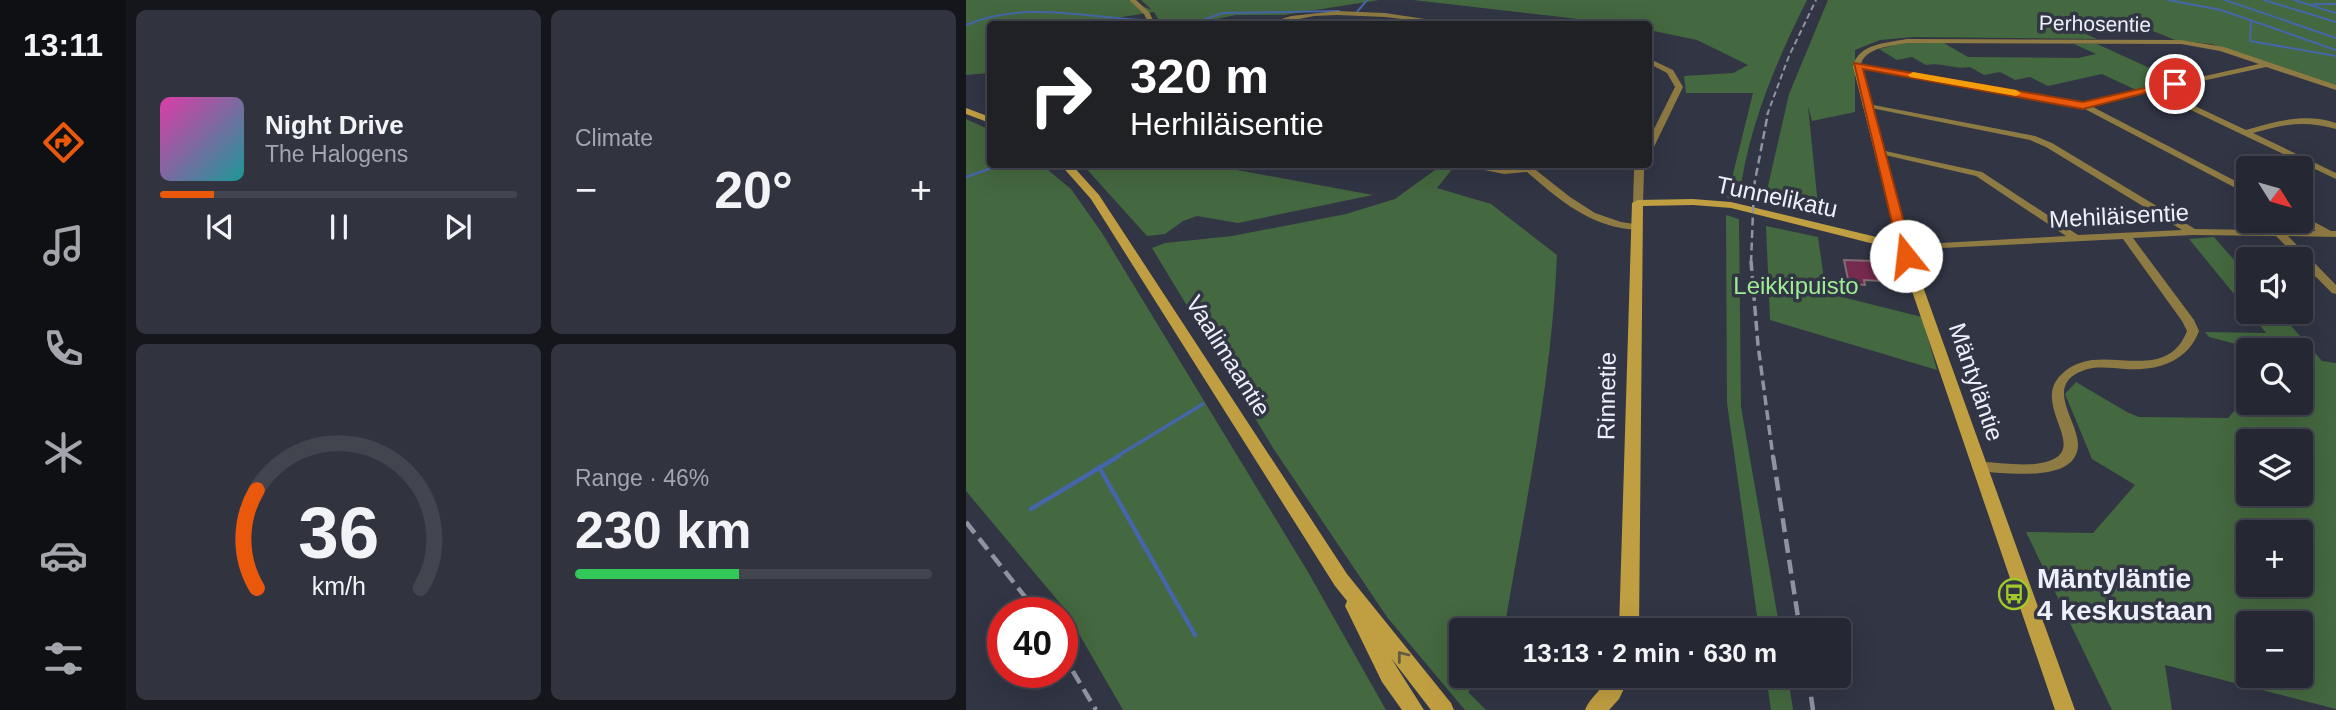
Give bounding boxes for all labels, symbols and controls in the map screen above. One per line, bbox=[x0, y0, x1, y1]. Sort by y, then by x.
street label: Perhosentie bbox=[2039, 11, 2151, 36]
text: 13:11 bbox=[23, 27, 103, 63]
icon: right bbox=[1015, 49, 1106, 140]
text: 320 m bbox=[1130, 49, 1269, 103]
pin bbox=[2145, 54, 2205, 114]
icon: arrive bbox=[2156, 65, 2194, 103]
text: Herhiläisentie bbox=[1130, 106, 1324, 142]
text: Night Drive bbox=[265, 110, 404, 140]
icon: directions bbox=[39, 118, 88, 167]
text: Climate bbox=[575, 125, 653, 151]
text: The Halogens bbox=[265, 141, 408, 167]
north arrow bbox=[2236, 156, 2314, 233]
map controls bbox=[2236, 156, 2313, 688]
text: 20° bbox=[714, 161, 793, 219]
text: − bbox=[575, 169, 597, 211]
text: + bbox=[910, 169, 932, 211]
street label: Tunnelikatu bbox=[1714, 170, 1840, 223]
street label: Mehiläisentie bbox=[2048, 198, 2190, 233]
icon: previous bbox=[201, 208, 239, 246]
icon: pause bbox=[320, 208, 358, 246]
icon: next bbox=[439, 208, 477, 246]
position arrow bbox=[1869, 219, 1943, 293]
icon: music bbox=[39, 221, 88, 270]
button: sound bbox=[2236, 247, 2313, 324]
park label: Leikkipuisto bbox=[1733, 272, 1859, 299]
street label: Vaalimaantie bbox=[1181, 291, 1276, 421]
street label: Mäntyläntie bbox=[1944, 319, 2009, 444]
icon: phone bbox=[39, 324, 88, 373]
button: search bbox=[2236, 338, 2313, 415]
street label: Rinnetie bbox=[1592, 352, 1621, 440]
icon: climate bbox=[39, 428, 88, 477]
button: layers bbox=[2236, 429, 2313, 506]
text: Range · 46% bbox=[575, 465, 709, 491]
text: 36 bbox=[298, 492, 379, 573]
text: 230 km bbox=[575, 501, 751, 559]
button: + bbox=[2236, 520, 2313, 597]
icon: car bbox=[39, 531, 88, 580]
place label: Mäntyläntie 4 keskustaan bbox=[2037, 563, 2213, 626]
text: km/h bbox=[311, 572, 366, 600]
bus stop icon: Mäntyläntie 4 keskustaan bbox=[1997, 577, 2031, 611]
speed limit sign: 40 bbox=[987, 597, 1078, 688]
button: − bbox=[2236, 611, 2313, 688]
icon: filters bbox=[39, 634, 88, 683]
text: 13:13 · 2 min · 630 m bbox=[1523, 638, 1777, 668]
one-way arrow bbox=[1397, 652, 1410, 664]

